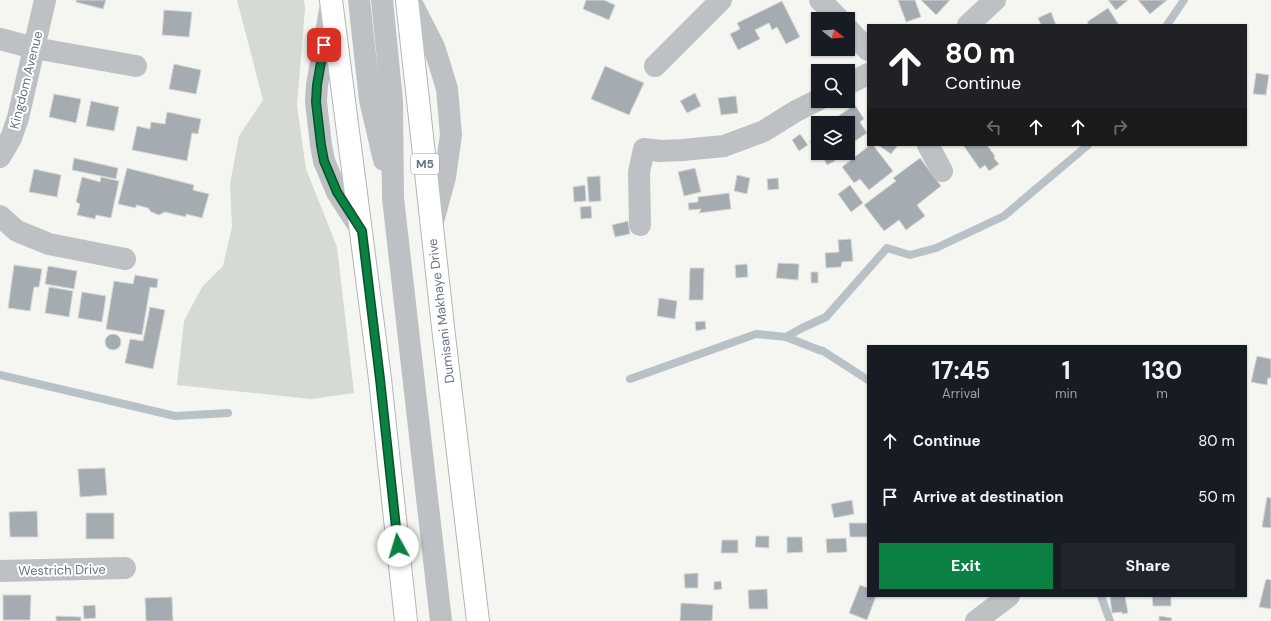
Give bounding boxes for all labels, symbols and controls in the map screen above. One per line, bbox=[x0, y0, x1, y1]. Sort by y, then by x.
north arrow bbox=[811, 12, 855, 56]
map controls bbox=[811, 12, 855, 160]
pin bbox=[307, 28, 341, 62]
street label: Kingdom Avenue bbox=[6, 29, 46, 131]
icon: arrive bbox=[313, 34, 335, 56]
text: 80 m bbox=[945, 35, 1015, 72]
icon: ahead bbox=[879, 40, 931, 92]
button: search bbox=[811, 64, 855, 108]
text: Continue bbox=[945, 71, 1021, 95]
button: layers bbox=[811, 116, 855, 160]
icon: left bbox=[983, 116, 1005, 138]
icon: ahead bbox=[1025, 116, 1047, 138]
icon: ahead bbox=[1067, 116, 1089, 138]
icon: right bbox=[1109, 116, 1131, 138]
road number: M5 bbox=[411, 154, 439, 174]
street label: Dumisani Makhaye Drive bbox=[424, 238, 458, 384]
text: 17:45 bbox=[932, 355, 990, 386]
text: 1 bbox=[1062, 355, 1070, 386]
text: 130 bbox=[1142, 355, 1182, 386]
text: Arrival bbox=[942, 385, 980, 402]
text: min bbox=[1055, 385, 1077, 402]
text: m bbox=[1156, 385, 1168, 402]
icon: ahead bbox=[879, 430, 901, 452]
text: Continue bbox=[913, 431, 981, 451]
text: 80 m bbox=[1198, 431, 1235, 451]
icon: arrive bbox=[879, 486, 901, 508]
text: Arrive at destination bbox=[913, 487, 1064, 507]
text: 50 m bbox=[1198, 487, 1235, 507]
position arrow bbox=[377, 525, 419, 567]
button: Exit bbox=[879, 543, 1053, 589]
button: Share bbox=[1061, 543, 1235, 589]
street label: Westrich Drive bbox=[18, 561, 106, 579]

